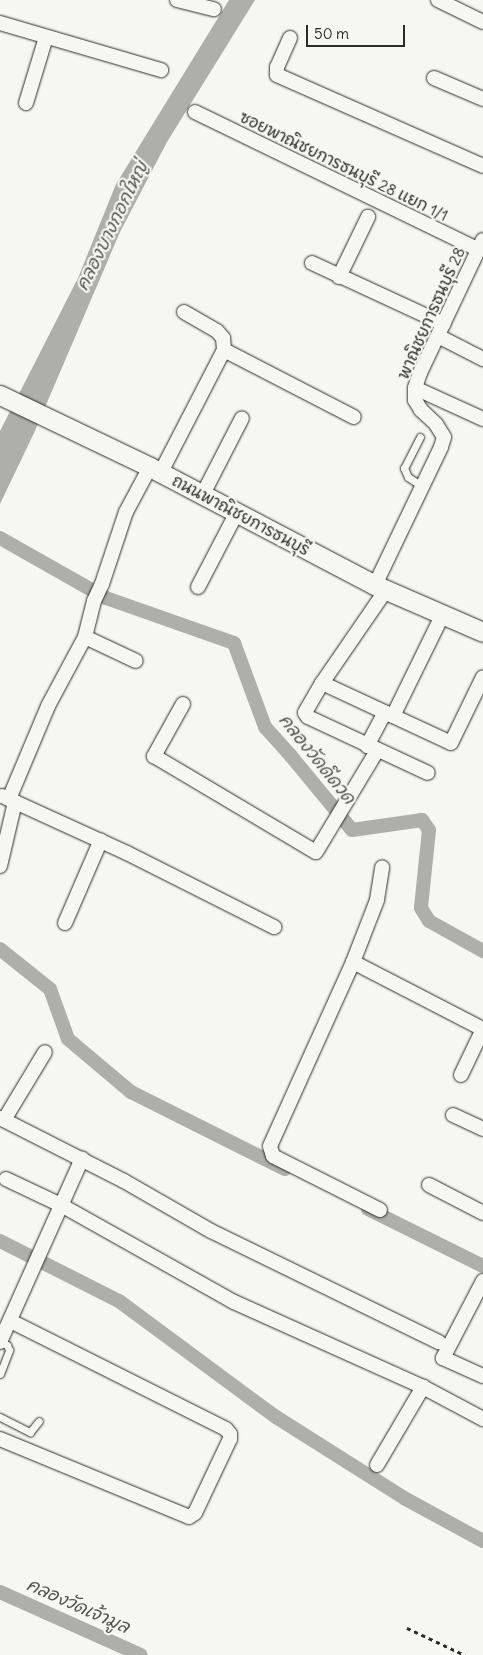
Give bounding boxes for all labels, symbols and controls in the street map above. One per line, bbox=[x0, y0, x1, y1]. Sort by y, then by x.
scale bar bbox=[308, 15, 407, 47]
text: 50 m bbox=[314, 24, 349, 43]
street label: ซอยพาณิชยการธนบุรี 28 แยก 1/1 bbox=[237, 107, 451, 225]
water label: คลองบางกอกใหญ่ bbox=[71, 158, 153, 294]
street label: พาณิชยการธนบุรี 28 bbox=[393, 244, 469, 382]
street label: ถนนพาณิชยการธนบุรี bbox=[169, 471, 313, 559]
water label: คลองวัดดีดวด bbox=[274, 710, 360, 808]
water label: คลองวัดเจ้ามูล bbox=[23, 1574, 133, 1638]

